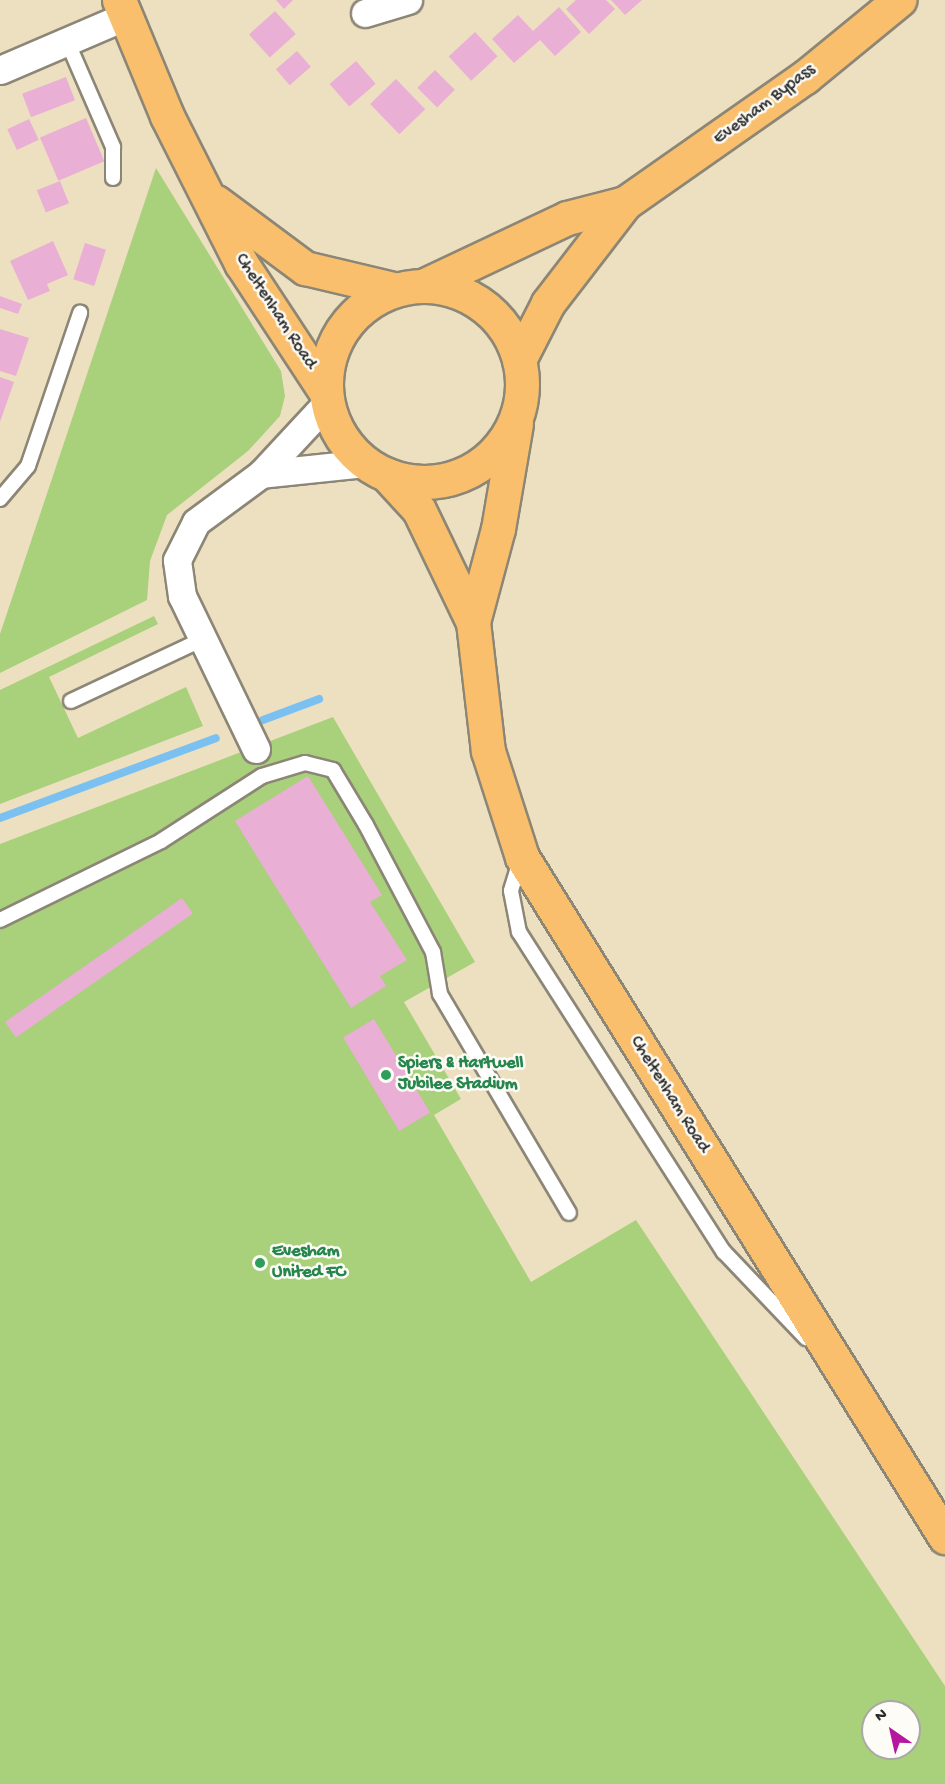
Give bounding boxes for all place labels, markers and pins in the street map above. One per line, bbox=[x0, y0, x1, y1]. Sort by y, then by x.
place label: Spiers & Hartwell Jubilee Stadium bbox=[398, 1054, 523, 1096]
marker: Spiers & Hartwell Jubilee Stadium bbox=[379, 1068, 393, 1082]
place label: Evesham United FC bbox=[272, 1242, 345, 1284]
marker: Evesham United FC bbox=[253, 1256, 267, 1270]

